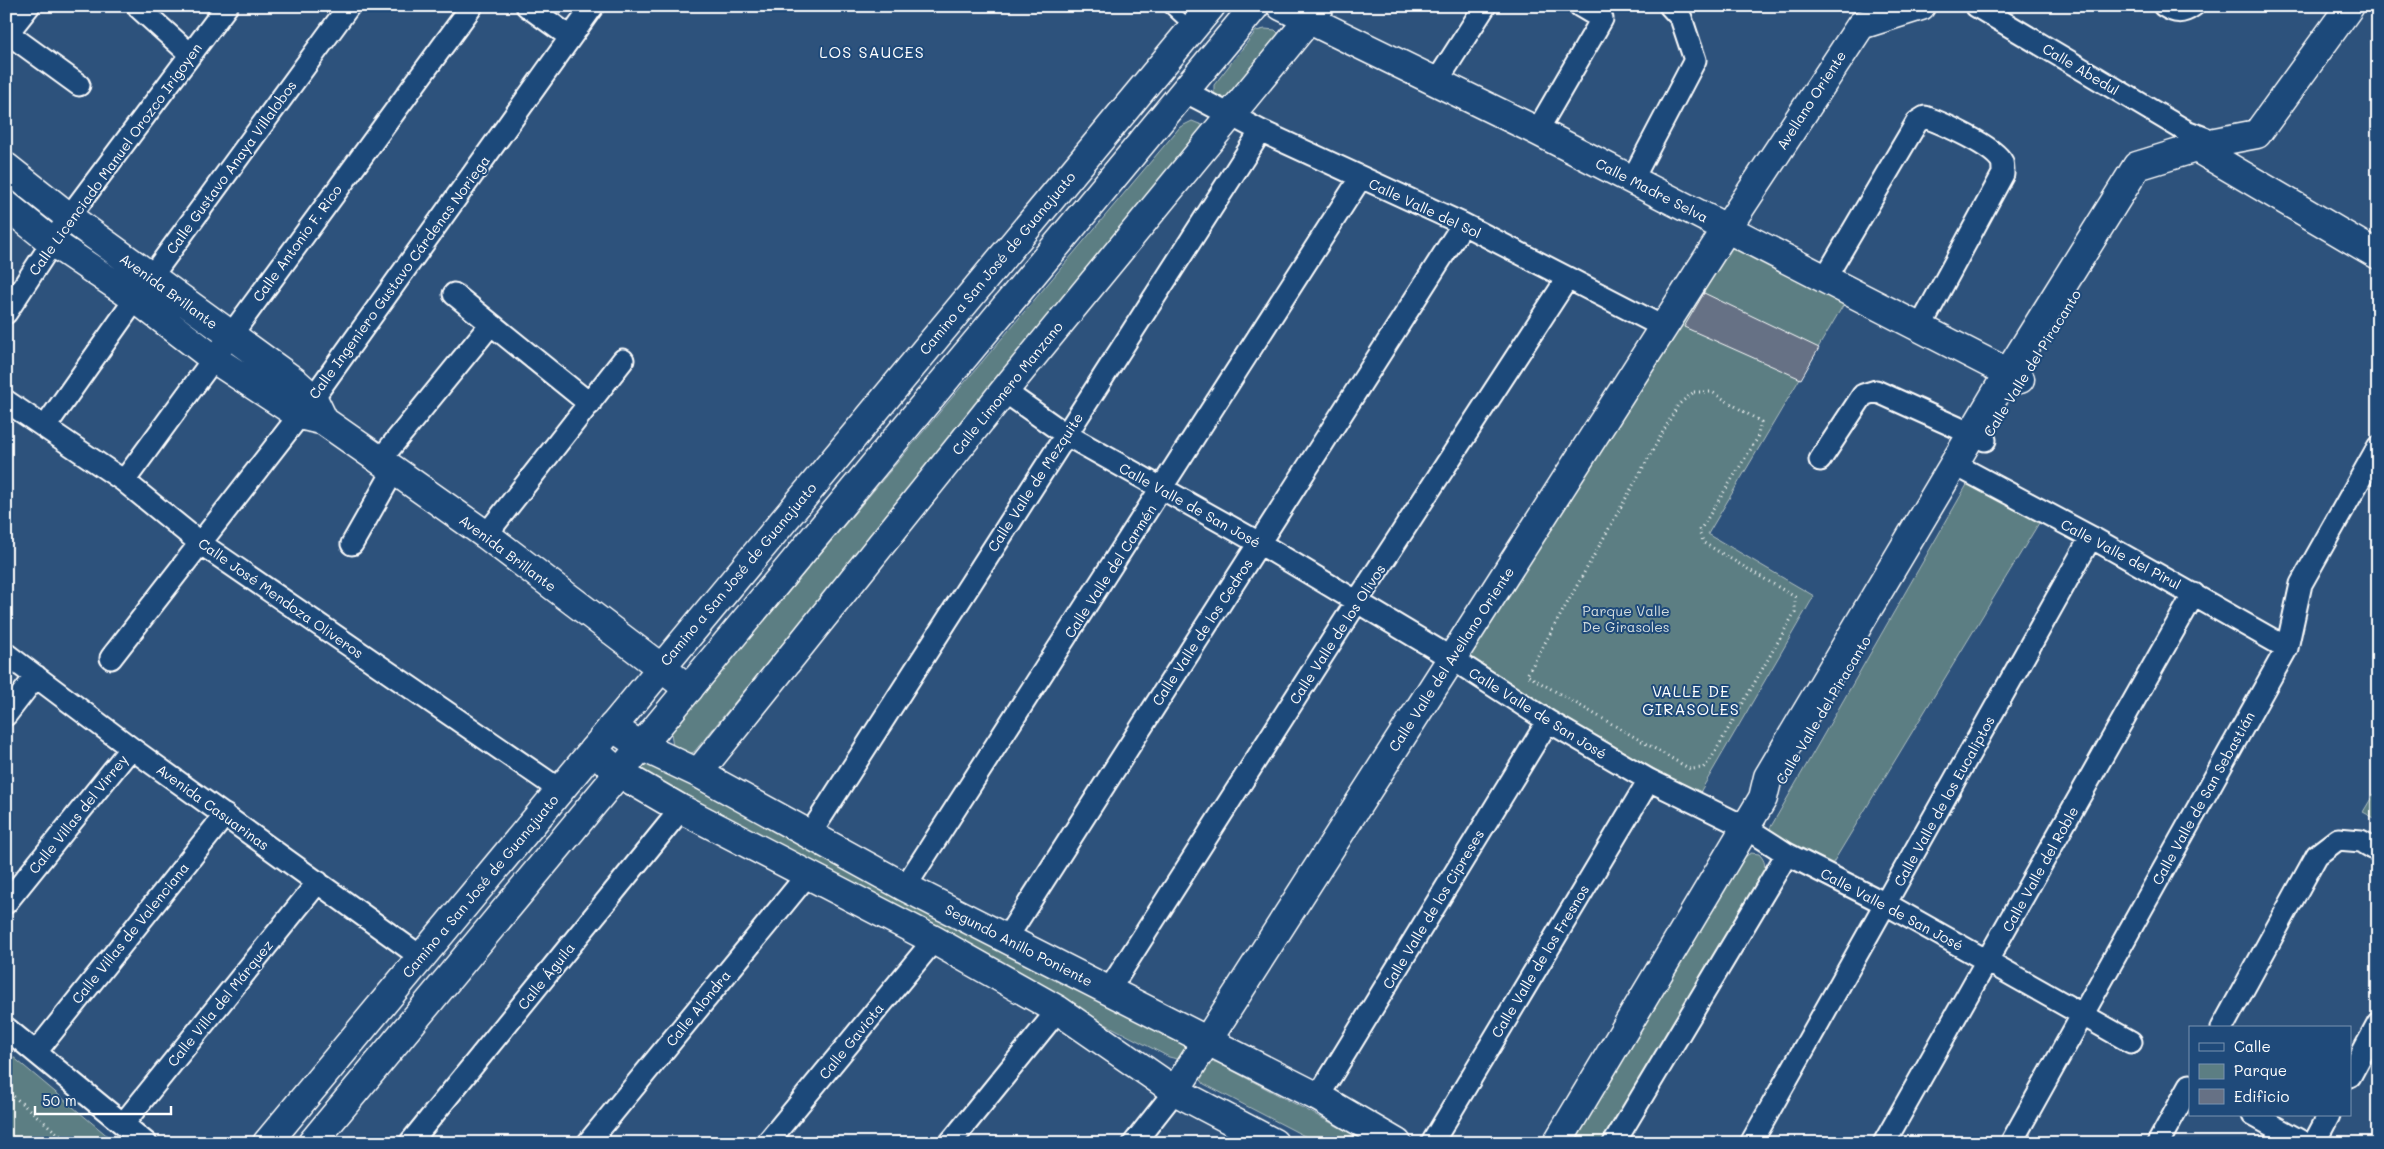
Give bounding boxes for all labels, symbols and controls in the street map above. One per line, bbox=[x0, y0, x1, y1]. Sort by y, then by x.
street label: Calle Licenciado Manuel Orozco Irigoyen bbox=[24, 39, 206, 279]
street label: Calle Abedul bbox=[2039, 39, 2123, 99]
district label: LOS SAUCES bbox=[819, 41, 925, 62]
street label: Avellano Oriente bbox=[1772, 47, 1850, 153]
street label: Calle Gustavo Anaya Villalobos bbox=[161, 76, 301, 258]
street label: Calle Ingeniero Gustavo Cárdenas Noriega bbox=[304, 151, 494, 403]
street label: Calle Madre Selva bbox=[1592, 153, 1712, 227]
street label: Camino a San José de Guanajuato bbox=[915, 167, 1079, 359]
street label: Calle Valle del Sol bbox=[1366, 174, 1484, 242]
street label: Calle Antonio F. Rico bbox=[248, 181, 346, 305]
street label: Avenida Brillante bbox=[116, 249, 222, 333]
street label: Calle Valle del Piracanto bbox=[1979, 286, 2085, 440]
street label: Calle Limonero Manzano bbox=[947, 317, 1067, 459]
street label: Calle Valle de Mezquite bbox=[983, 409, 1087, 555]
street label: Calle Valle de San José bbox=[1116, 458, 1264, 552]
street label: Camino a San José de Guanajuato bbox=[656, 478, 820, 670]
street label: Calle Valle del Carmén bbox=[1060, 501, 1160, 641]
street label: Avenida Brillante bbox=[456, 510, 560, 596]
street label: Calle Valle del Pirul bbox=[2058, 514, 2184, 594]
street label: Calle José Mendoza Oliveros bbox=[195, 534, 367, 662]
street label: Calle Valle de los Cedros bbox=[1147, 555, 1257, 709]
street label: Calle Valle de los Olivos bbox=[1285, 560, 1389, 708]
street label: Calle Valle del Avellano Oriente bbox=[1384, 563, 1518, 755]
park label: Parque Valle De Girasoles bbox=[1582, 601, 1670, 636]
street label: Calle Valle del Piracanto bbox=[1771, 632, 1875, 788]
street label: Calle Valle de San José bbox=[1465, 663, 1611, 763]
district label: VALLE DE GIRASOLES bbox=[1642, 680, 1740, 719]
street label: Calle Valle de San Sebastián bbox=[2147, 708, 2259, 888]
street label: Calle Valle de los Eucaliptos bbox=[1889, 712, 1999, 890]
street label: Calle Villas del Virrey bbox=[24, 750, 132, 878]
street label: Avenida Casuarinas bbox=[153, 760, 273, 854]
street label: Camino a San José de Guanajuato bbox=[398, 790, 562, 982]
street label: Calle Valle del Roble bbox=[1998, 803, 2082, 935]
street label: Calle Valle de los Cipreses bbox=[1378, 826, 1488, 992]
street label: Calle Villas de Valenciana bbox=[67, 858, 193, 1008]
street label: Calle Valle de San José bbox=[1817, 863, 1967, 955]
street label: Calle Valle de los Fresnos bbox=[1487, 881, 1593, 1041]
street label: Segundo Anillo Poniente bbox=[942, 899, 1096, 991]
street label: Calle Villa del Márquez bbox=[163, 935, 277, 1070]
street label: Calle Águila bbox=[513, 939, 579, 1013]
street label: Calle Alondra bbox=[661, 966, 735, 1050]
street label: Calle Gaviota bbox=[814, 999, 888, 1083]
legend bbox=[2189, 1026, 2352, 1116]
text: Calle bbox=[2234, 1036, 2271, 1056]
text: Parque bbox=[2234, 1060, 2287, 1080]
scale bar bbox=[35, 1084, 171, 1116]
text: Edificio bbox=[2234, 1086, 2290, 1106]
text: 50 m bbox=[42, 1090, 77, 1110]

